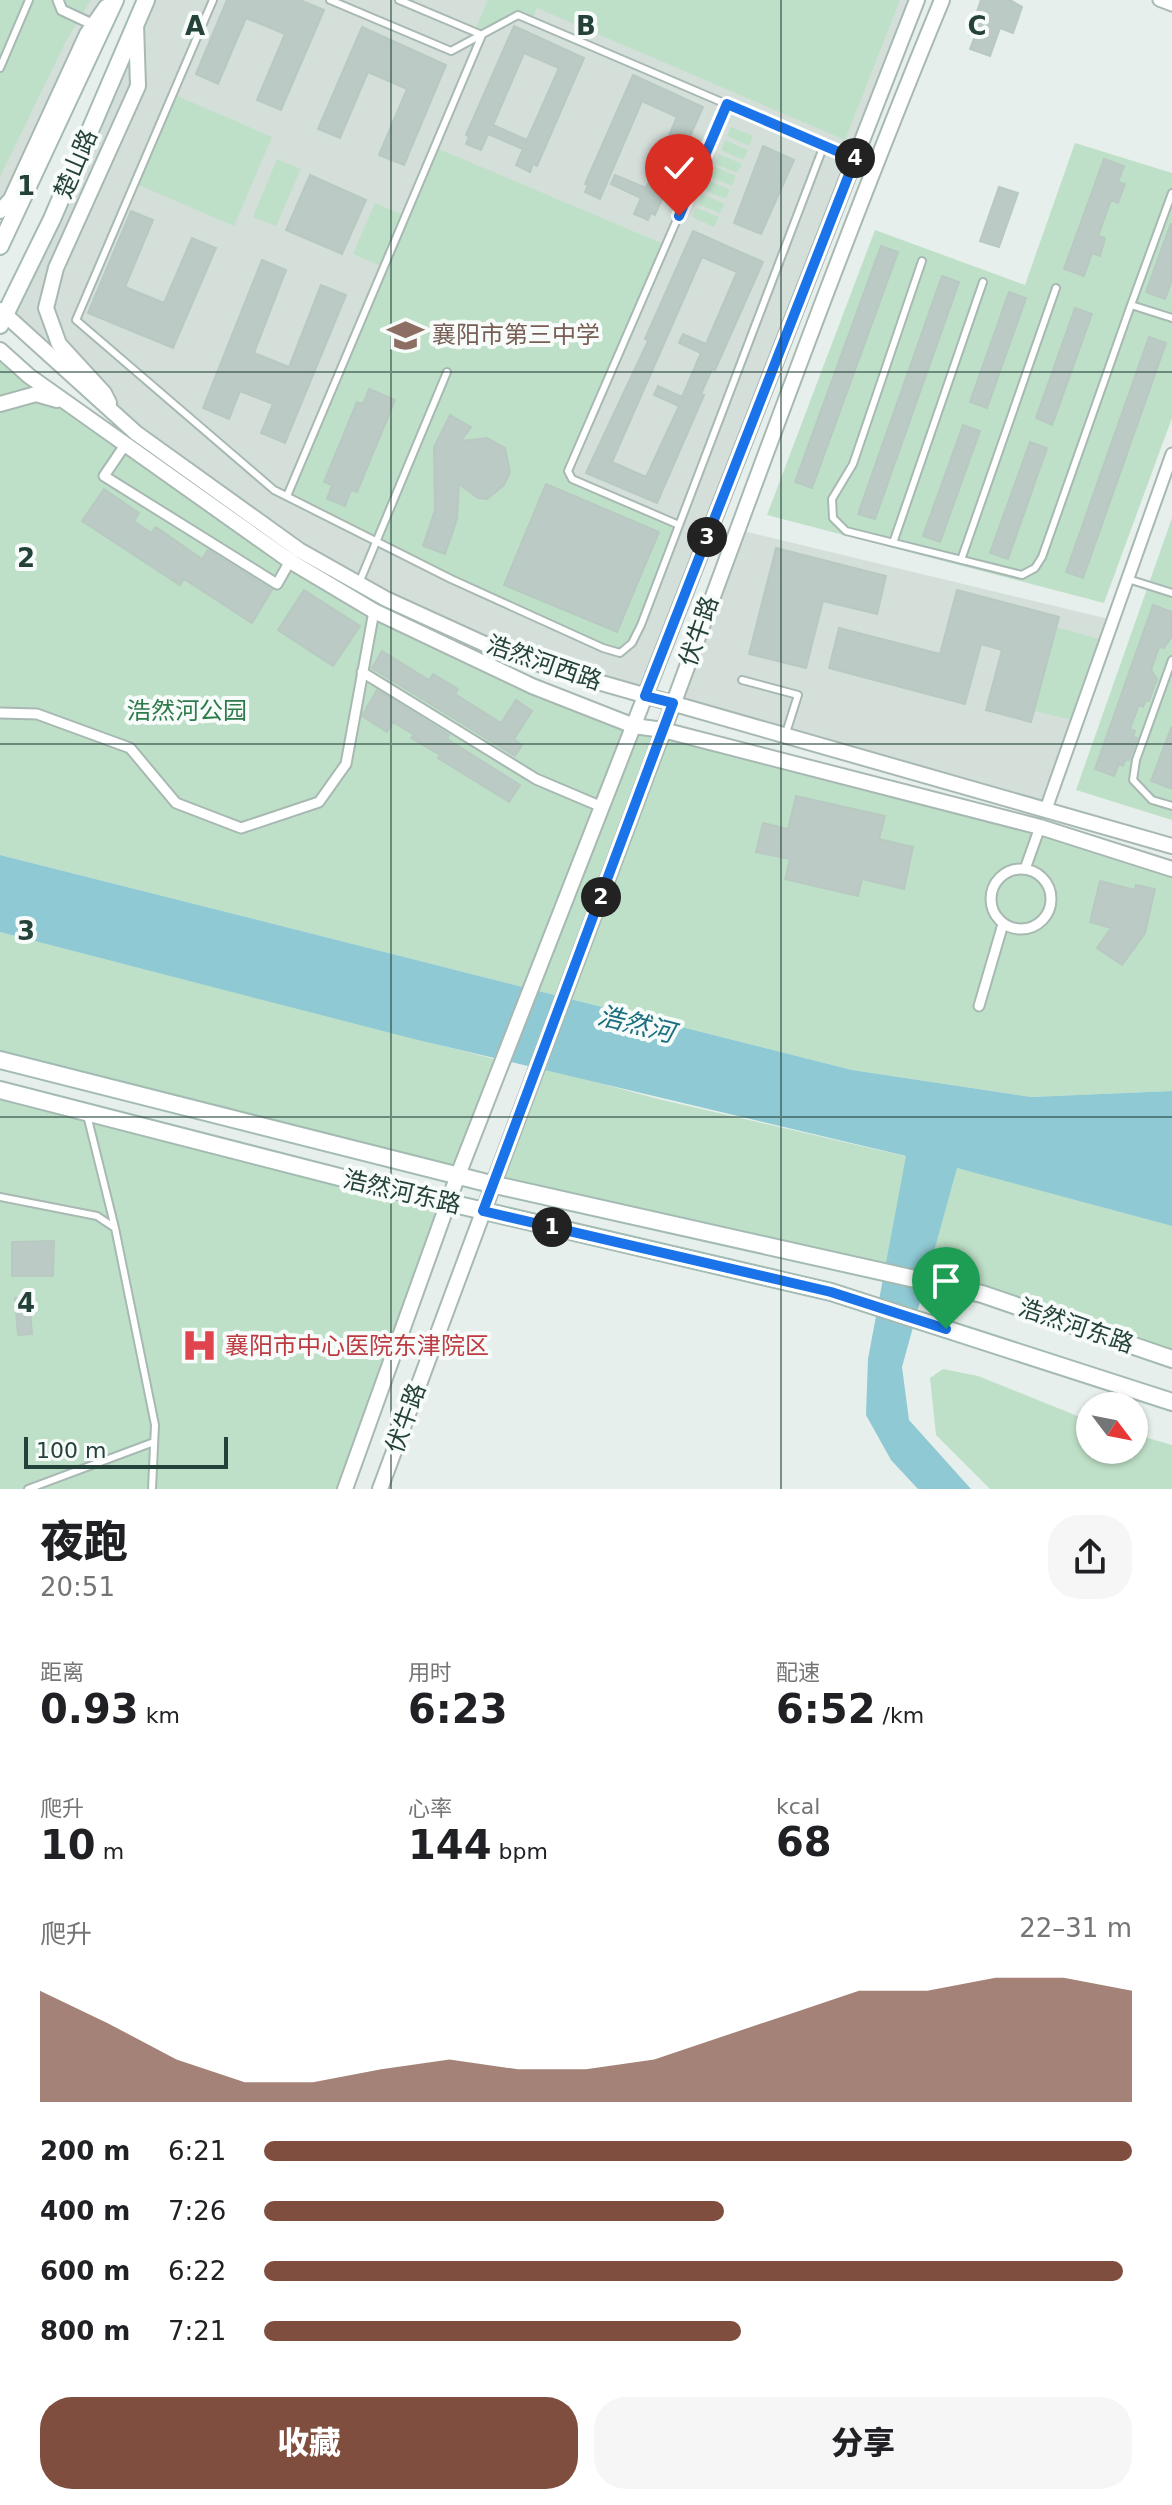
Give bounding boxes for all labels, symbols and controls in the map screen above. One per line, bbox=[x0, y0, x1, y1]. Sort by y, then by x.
text: A bbox=[185, 11, 205, 41]
text: B bbox=[576, 11, 596, 41]
text: C bbox=[967, 11, 987, 41]
street label: 楚山路 bbox=[49, 125, 103, 203]
pin bbox=[645, 134, 713, 216]
pin: 4 bbox=[835, 138, 875, 178]
text: 4 bbox=[847, 145, 863, 170]
icon: check bbox=[657, 146, 701, 190]
text: 1 bbox=[17, 171, 35, 201]
school or university icon: 襄阳市第三中学 bbox=[387, 316, 425, 354]
place label: 襄阳市第三中学 bbox=[432, 321, 600, 349]
pin: 3 bbox=[687, 517, 727, 557]
text: 3 bbox=[699, 524, 715, 549]
text: 2 bbox=[17, 543, 35, 573]
street label: 伏牛路 bbox=[674, 592, 724, 670]
street label: 浩然河西路 bbox=[483, 630, 605, 696]
park label: 浩然河公园 bbox=[127, 697, 247, 725]
pin: 2 bbox=[581, 877, 621, 917]
text: 2 bbox=[593, 884, 609, 909]
text: 3 bbox=[17, 916, 35, 946]
water label: 浩然河 bbox=[595, 1000, 682, 1049]
street label: 浩然河东路 bbox=[340, 1165, 464, 1219]
pin: 1 bbox=[532, 1207, 572, 1247]
text: 1 bbox=[544, 1214, 560, 1239]
pin bbox=[912, 1247, 980, 1329]
icon: arrive bbox=[924, 1259, 968, 1303]
text: 4 bbox=[17, 1288, 35, 1318]
street label: 浩然河东路 bbox=[1015, 1293, 1137, 1359]
hospital icon: 襄阳市中心医院东津院区 bbox=[180, 1327, 218, 1365]
place label: 襄阳市中心医院东津院区 bbox=[225, 1332, 489, 1360]
street label: 伏牛路 bbox=[381, 1379, 431, 1457]
north arrow bbox=[1076, 1392, 1148, 1464]
map controls bbox=[1076, 1392, 1148, 1464]
scale bar bbox=[24, 1433, 228, 1469]
text: 100 m bbox=[36, 1438, 106, 1463]
button: share bbox=[1048, 1515, 1132, 1599]
text: 夜跑 bbox=[40, 1516, 128, 1567]
text: 20:51 bbox=[40, 1572, 115, 1602]
text: 距离 bbox=[40, 1660, 84, 1685]
text: 用时 bbox=[408, 1660, 452, 1685]
text: 配速 bbox=[776, 1660, 820, 1685]
text: 0.93 bbox=[40, 1686, 139, 1732]
text: 6:23 bbox=[408, 1686, 508, 1732]
text: 6:52 bbox=[776, 1686, 876, 1732]
text: km bbox=[139, 1703, 180, 1728]
text: /km bbox=[876, 1703, 924, 1728]
text: kcal bbox=[776, 1794, 820, 1819]
text: 爬升 bbox=[40, 1796, 84, 1821]
text: 心率 bbox=[408, 1796, 452, 1821]
text: 68 bbox=[776, 1819, 832, 1865]
text: 10 bbox=[40, 1822, 96, 1868]
text: 144 bbox=[408, 1822, 492, 1868]
text: m bbox=[96, 1839, 124, 1864]
text: bpm bbox=[492, 1839, 548, 1864]
text: 22–31 m bbox=[1019, 1913, 1132, 1943]
text: 爬升 bbox=[40, 1919, 92, 1949]
text: 200 m bbox=[40, 2136, 130, 2166]
text: 6:21 bbox=[168, 2136, 226, 2166]
text: 400 m bbox=[40, 2196, 130, 2226]
text: 7:26 bbox=[168, 2196, 226, 2226]
text: 600 m bbox=[40, 2256, 130, 2286]
text: 6:22 bbox=[168, 2256, 226, 2286]
text: 800 m bbox=[40, 2316, 130, 2346]
text: 7:21 bbox=[168, 2316, 226, 2346]
button: 收藏 bbox=[40, 2397, 578, 2489]
button: 分享 bbox=[594, 2397, 1132, 2489]

